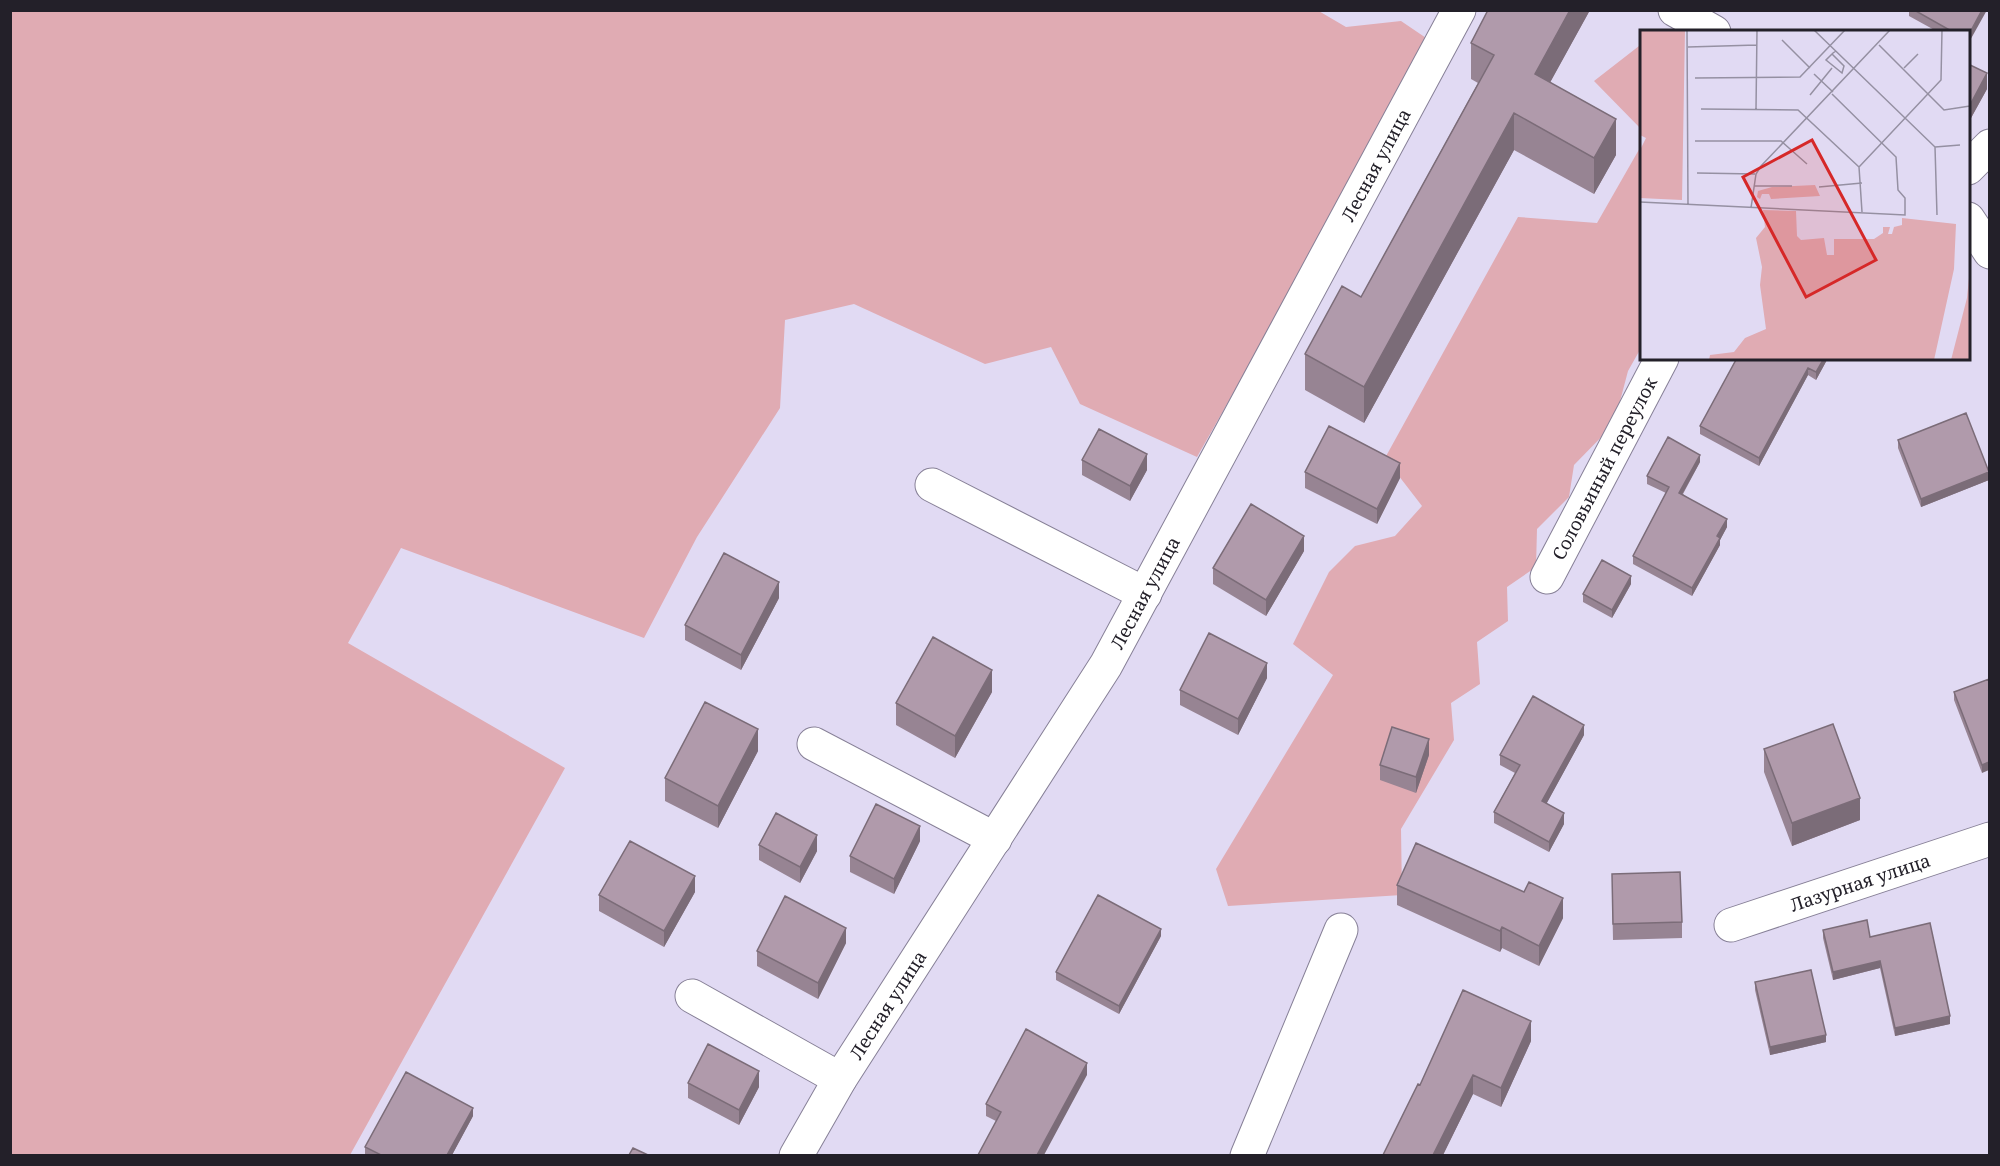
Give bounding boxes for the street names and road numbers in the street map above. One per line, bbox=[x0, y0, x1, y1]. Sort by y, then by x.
street label: Лесная улица bbox=[1335, 104, 1416, 225]
street label: Соловьиный переулок bbox=[1546, 372, 1662, 564]
street label: Лесная улица bbox=[1105, 532, 1185, 653]
street label: Лазурная улица bbox=[1787, 848, 1933, 917]
street label: Лесная улица bbox=[844, 946, 932, 1064]

